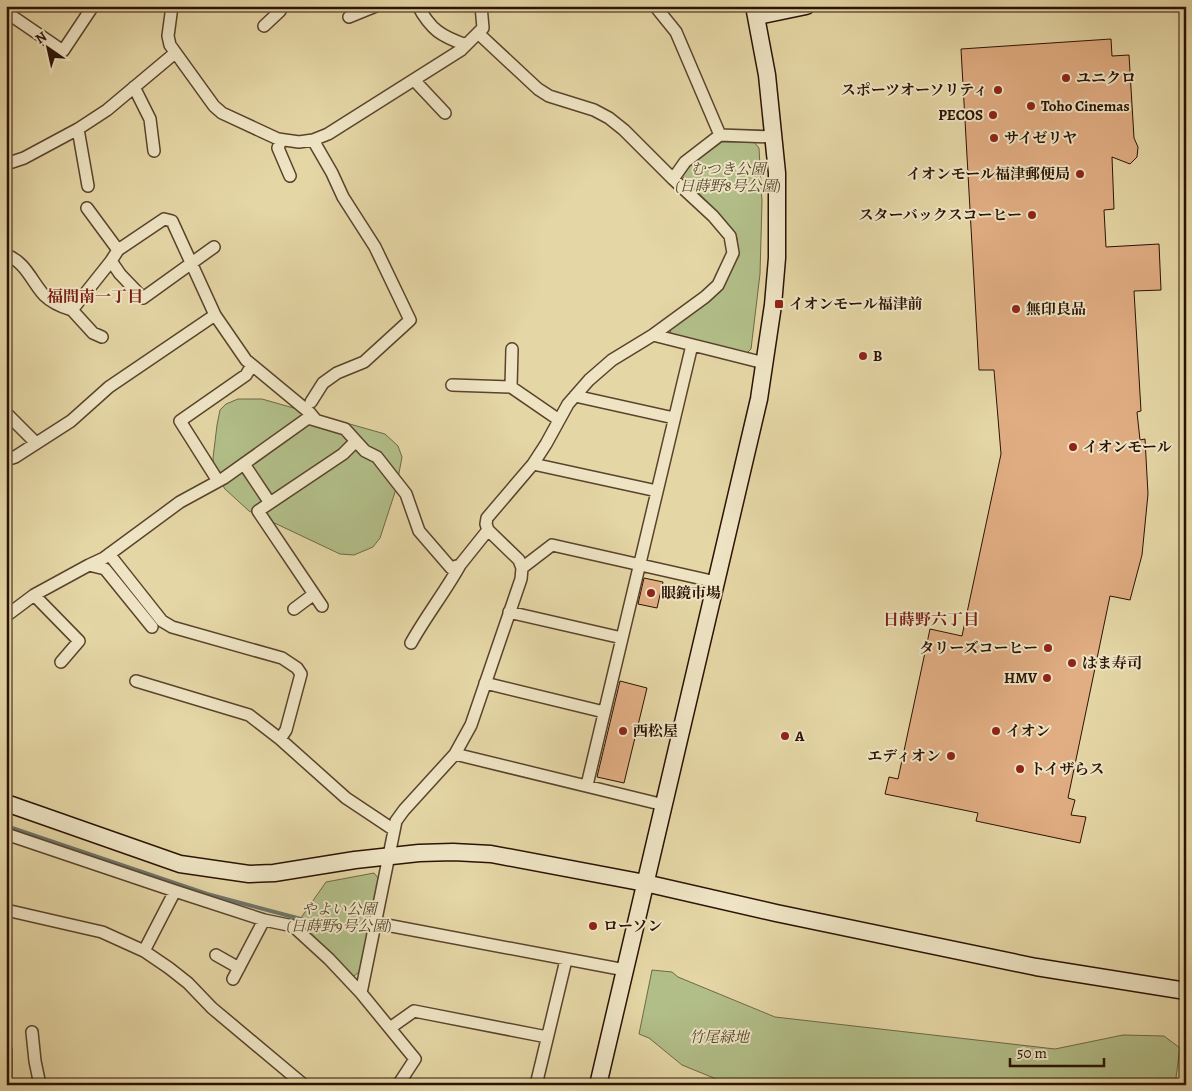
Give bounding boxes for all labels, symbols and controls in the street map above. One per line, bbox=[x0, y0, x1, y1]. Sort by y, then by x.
north arrow bbox=[22, 22, 72, 72]
text: N bbox=[31, 27, 51, 48]
place label: ユニクロ bbox=[1076, 68, 1136, 88]
marker: ユニクロ bbox=[1060, 72, 1072, 84]
place label: スポーツオーソリティ bbox=[841, 80, 988, 100]
marker: スポーツオーソリティ bbox=[992, 84, 1004, 96]
place label: Toho Cinemas bbox=[1041, 96, 1130, 116]
marker: Toho Cinemas bbox=[1025, 100, 1037, 112]
place label: PECOS bbox=[938, 105, 983, 125]
marker: PECOS bbox=[987, 109, 999, 121]
place label: サイゼリヤ bbox=[1004, 128, 1077, 148]
marker: サイゼリヤ bbox=[988, 132, 1000, 144]
park label: むつき公園 (日蒔野8号公園) bbox=[675, 159, 781, 196]
place label: イオンモール福津郵便局 bbox=[906, 164, 1070, 184]
marker: イオンモール福津郵便局 bbox=[1074, 168, 1086, 180]
place label: スターバックスコーヒー bbox=[858, 205, 1022, 225]
marker: スターバックスコーヒー bbox=[1026, 209, 1038, 221]
district label: 福間南一丁目 bbox=[46, 286, 143, 308]
place label: イオンモール福津前 bbox=[789, 294, 923, 314]
marker: イオンモール福津前 bbox=[773, 298, 785, 310]
place label: 無印良品 bbox=[1026, 299, 1086, 319]
marker: 無印良品 bbox=[1010, 303, 1022, 315]
place label: B bbox=[873, 346, 882, 366]
marker: B bbox=[857, 350, 869, 362]
place label: イオンモール bbox=[1083, 437, 1172, 457]
marker: イオンモール bbox=[1067, 441, 1079, 453]
place label: 眼鏡市場 bbox=[661, 583, 721, 603]
marker: 眼鏡市場 bbox=[645, 587, 657, 599]
district label: 日蒔野六丁目 bbox=[883, 609, 979, 631]
place label: タリーズコーヒー bbox=[919, 638, 1038, 658]
marker: タリーズコーヒー bbox=[1042, 642, 1054, 654]
place label: はま寿司 bbox=[1082, 653, 1142, 673]
marker: はま寿司 bbox=[1066, 657, 1078, 669]
place label: HMV bbox=[1004, 668, 1038, 688]
marker: HMV bbox=[1041, 672, 1053, 684]
place label: 西松屋 bbox=[633, 721, 678, 741]
place label: イオン bbox=[1006, 721, 1051, 741]
marker: 西松屋 bbox=[617, 725, 629, 737]
marker: イオン bbox=[990, 725, 1002, 737]
place label: A bbox=[794, 726, 805, 746]
marker: A bbox=[779, 730, 791, 742]
place label: エディオン bbox=[867, 746, 941, 766]
marker: エディオン bbox=[945, 750, 957, 762]
place label: トイザらス bbox=[1030, 759, 1104, 779]
marker: トイザらス bbox=[1014, 763, 1026, 775]
park label: やよい公園 (日蒔野9号公園) bbox=[286, 899, 392, 936]
place label: ローソン bbox=[603, 916, 662, 936]
marker: ローソン bbox=[587, 920, 599, 932]
park label: 竹尾緑地 bbox=[689, 1027, 751, 1047]
scale bar bbox=[1010, 1036, 1103, 1068]
text: 50 m bbox=[1017, 1043, 1047, 1063]

